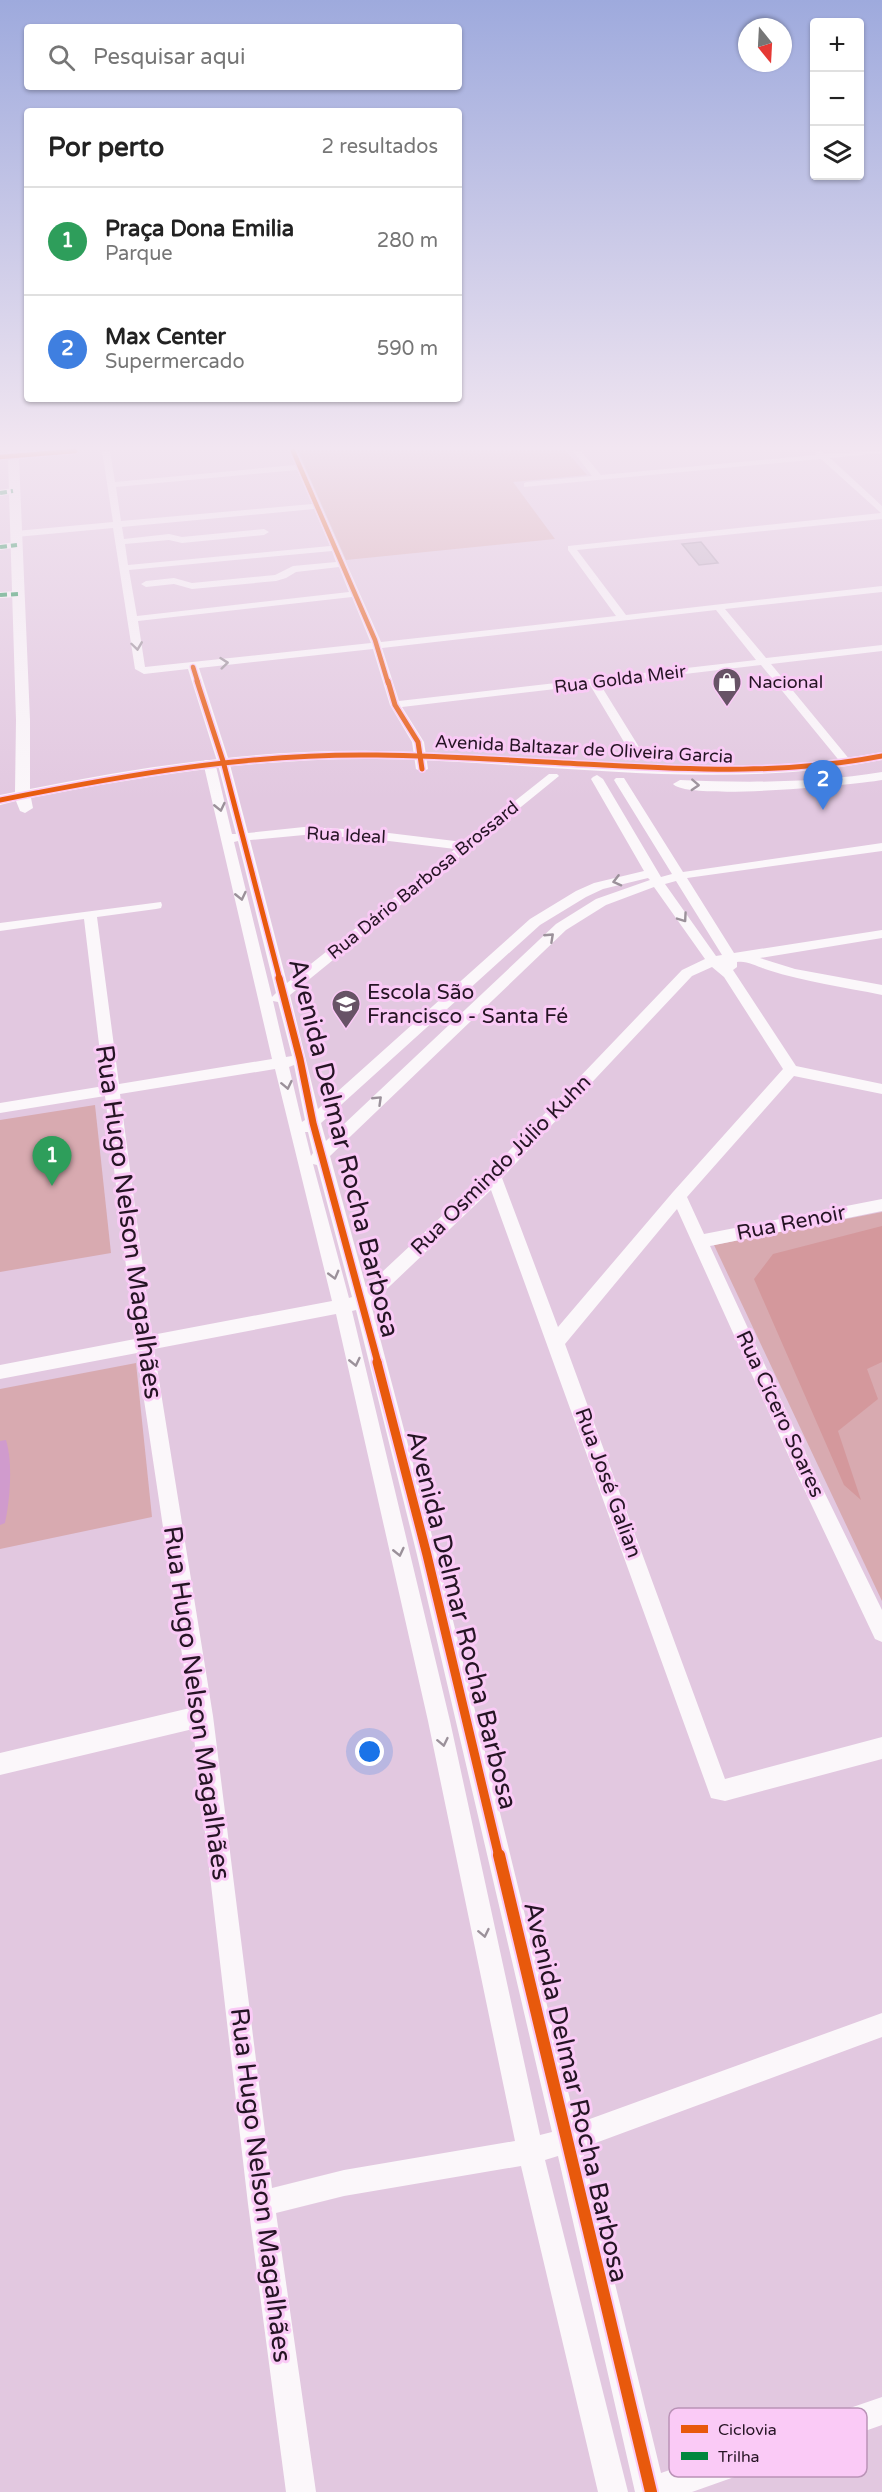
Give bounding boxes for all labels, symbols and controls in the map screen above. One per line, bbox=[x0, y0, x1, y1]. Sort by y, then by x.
north arrow bbox=[738, 18, 792, 72]
map controls bbox=[810, 18, 864, 180]
button: + bbox=[810, 18, 864, 72]
search box bbox=[24, 24, 462, 90]
icon: search bbox=[45, 41, 78, 74]
text: Pesquisar aqui bbox=[93, 44, 245, 70]
button: − bbox=[810, 72, 864, 126]
button: layers bbox=[810, 126, 864, 180]
text: Por perto bbox=[48, 132, 164, 163]
text: 2 resultados bbox=[322, 135, 438, 159]
text: Praça Dona Emilia bbox=[105, 216, 294, 242]
text: 1 bbox=[61, 229, 74, 253]
text: 280 m bbox=[377, 229, 438, 253]
text: Parque bbox=[105, 242, 173, 266]
text: Max Center bbox=[105, 324, 226, 350]
text: 2 bbox=[61, 337, 74, 361]
text: 590 m bbox=[377, 337, 438, 361]
text: Supermercado bbox=[105, 350, 245, 374]
one-way arrow bbox=[130, 641, 142, 651]
one-way arrow bbox=[219, 658, 228, 670]
street label: Rua Golda Meir bbox=[553, 660, 687, 698]
shop icon: Nacional bbox=[711, 666, 743, 708]
place label: Nacional bbox=[748, 671, 823, 693]
street label: Avenida Baltazar de Oliveira Garcia bbox=[434, 730, 734, 768]
pin: 2 bbox=[804, 760, 842, 810]
one-way arrow bbox=[690, 778, 699, 791]
street label: Rua Dário Barbosa Brossard bbox=[323, 796, 523, 964]
one-way arrow bbox=[213, 801, 226, 811]
street label: Rua Ideal bbox=[306, 822, 386, 848]
one-way arrow bbox=[612, 874, 622, 887]
one-way arrow bbox=[234, 891, 247, 901]
one-way arrow bbox=[676, 912, 687, 923]
one-way arrow bbox=[543, 934, 554, 945]
street label: Avenida Delmar Rocha Barbosa bbox=[282, 955, 406, 1341]
place label: Escola São Francisco - Santa Fé bbox=[367, 980, 568, 1029]
school or university icon: Escola São Francisco - Santa Fé bbox=[330, 988, 362, 1030]
street label: Rua Hugo Nelson Magalhães bbox=[89, 1043, 169, 1401]
street label: Rua Osmindo Júlio Kuhn bbox=[406, 1070, 596, 1260]
one-way arrow bbox=[279, 1080, 292, 1090]
one-way arrow bbox=[371, 1096, 381, 1107]
pin: 1 bbox=[32, 1136, 72, 1186]
street label: Rua Renoir bbox=[734, 1200, 848, 1246]
one-way arrow bbox=[327, 1269, 340, 1279]
street label: Rua Cícero Soares bbox=[730, 1327, 830, 1501]
one-way arrow bbox=[348, 1357, 361, 1367]
street label: Rua José Galian bbox=[569, 1405, 647, 1561]
street label: Avenida Delmar Rocha Barbosa bbox=[400, 1427, 524, 1813]
street label: Rua Hugo Nelson Magalhães bbox=[157, 1524, 237, 1882]
one-way arrow bbox=[392, 1547, 405, 1557]
your location bbox=[355, 1737, 384, 1766]
one-way arrow bbox=[436, 1737, 449, 1747]
street label: Avenida Delmar Rocha Barbosa bbox=[517, 1899, 635, 2285]
one-way arrow bbox=[477, 1928, 490, 1938]
street label: Rua Hugo Nelson Magalhães bbox=[224, 2006, 298, 2364]
legend bbox=[669, 2408, 867, 2477]
text: Ciclovia bbox=[718, 2420, 777, 2440]
text: Trilha bbox=[718, 2447, 760, 2467]

